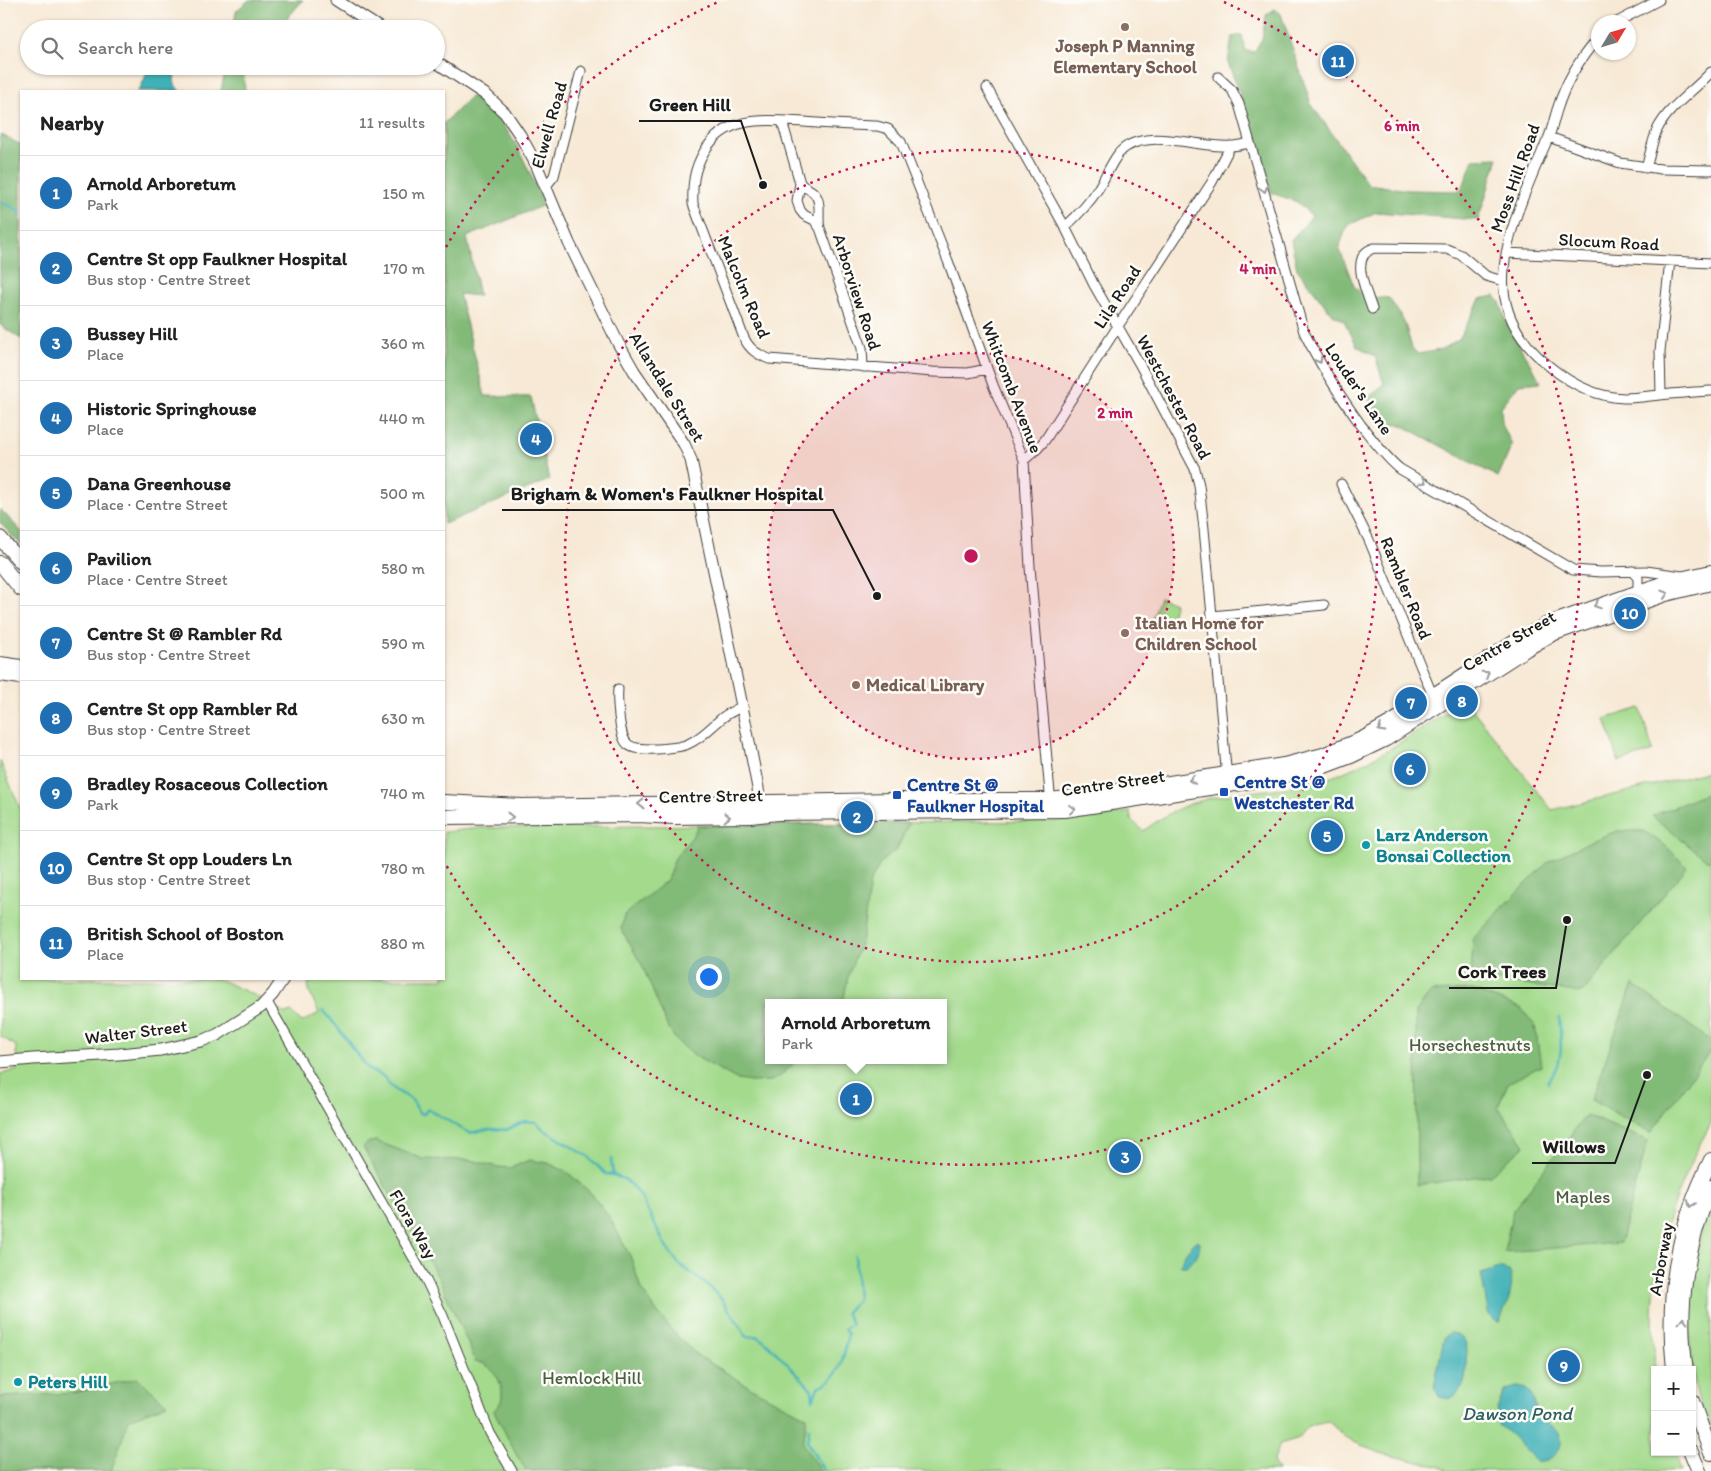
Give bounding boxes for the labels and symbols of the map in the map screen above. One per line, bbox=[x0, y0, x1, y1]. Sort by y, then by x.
north arrow bbox=[1591, 15, 1636, 60]
marker: Joseph P Manning Elementary School bbox=[1119, 21, 1131, 33]
place label: Joseph P Manning Elementary School bbox=[1053, 35, 1198, 78]
pin: 11 bbox=[1322, 42, 1354, 80]
street label: Elwell Road bbox=[526, 79, 572, 171]
callout: Green Hill bbox=[639, 87, 741, 121]
text: Green Hill bbox=[649, 93, 732, 116]
text: 6 min bbox=[1384, 117, 1421, 135]
street label: Moss Hill Road bbox=[1485, 120, 1545, 235]
one-way arrow bbox=[1258, 185, 1269, 194]
street label: Slocum Road bbox=[1558, 228, 1660, 256]
street label: Arborview Road bbox=[828, 231, 886, 353]
street label: Malcolm Road bbox=[713, 232, 776, 342]
text: 4 min bbox=[1240, 260, 1277, 278]
street label: Lila Road bbox=[1088, 261, 1146, 333]
street label: Whitcomb Avenue bbox=[977, 318, 1047, 456]
street label: Allandale Street bbox=[624, 328, 710, 446]
street label: Westchester Road bbox=[1132, 331, 1216, 463]
street label: Louder's Lane bbox=[1320, 339, 1398, 439]
one-way arrow bbox=[1312, 355, 1322, 364]
text: 2 min bbox=[1097, 404, 1134, 422]
pin: 4 bbox=[520, 420, 552, 458]
one-way arrow bbox=[1418, 475, 1427, 485]
callout: Brigham & Women's Faulkner Hospital bbox=[502, 476, 833, 510]
text: Brigham & Women's Faulkner Hospital bbox=[511, 482, 824, 505]
street label: Rambler Road bbox=[1375, 534, 1437, 643]
centre of rings bbox=[962, 547, 980, 565]
one-way arrow bbox=[1660, 590, 1669, 600]
pin: 10 bbox=[1614, 594, 1646, 632]
one-way arrow bbox=[1594, 600, 1602, 610]
street label: Centre Street bbox=[1458, 605, 1560, 677]
place label: Italian Home for Children School bbox=[1135, 612, 1264, 655]
marker: Italian Home for Children School bbox=[1119, 627, 1131, 639]
one-way arrow bbox=[1480, 671, 1489, 681]
place label: Medical Library bbox=[866, 674, 985, 696]
marker: Medical Library bbox=[850, 679, 862, 691]
pin: 8 bbox=[1446, 682, 1478, 720]
pin: 7 bbox=[1395, 684, 1427, 722]
one-way arrow bbox=[1378, 722, 1387, 732]
pin: 6 bbox=[1394, 750, 1426, 788]
street label: Centre Street bbox=[1060, 765, 1167, 801]
place label: Centre St @ Westchester Rd bbox=[1234, 771, 1354, 814]
place label: Centre St @ Faulkner Hospital bbox=[907, 774, 1045, 817]
one-way arrow bbox=[1187, 774, 1196, 784]
street label: Centre Street bbox=[659, 784, 764, 808]
marker: Centre St @ Westchester Rd bbox=[1218, 786, 1230, 798]
marker: Centre St @ Faulkner Hospital bbox=[891, 789, 903, 801]
pin: 2 bbox=[841, 798, 873, 836]
one-way arrow bbox=[637, 799, 644, 809]
one-way arrow bbox=[1068, 804, 1076, 815]
one-way arrow bbox=[507, 812, 515, 822]
one-way arrow bbox=[723, 812, 731, 822]
pin: 5 bbox=[1311, 817, 1343, 855]
place label: Larz Anderson Bonsai Collection bbox=[1376, 824, 1512, 867]
marker: Larz Anderson Bonsai Collection bbox=[1360, 839, 1372, 851]
callout: Cork Trees bbox=[1449, 954, 1556, 988]
text: Cork Trees bbox=[1458, 960, 1547, 983]
your location bbox=[696, 964, 722, 990]
street label: Walter Street bbox=[83, 1015, 189, 1049]
park label: Horsechestnuts bbox=[1409, 1034, 1531, 1056]
pin: 1 bbox=[840, 1080, 872, 1118]
callout: Willows bbox=[1532, 1129, 1615, 1163]
text: Willows bbox=[1543, 1135, 1606, 1158]
pin: 3 bbox=[1109, 1138, 1141, 1176]
street label: Flora Way bbox=[384, 1185, 442, 1263]
park label: Maples bbox=[1556, 1186, 1610, 1208]
one-way arrow bbox=[1687, 1199, 1697, 1208]
street label: Arborway bbox=[1644, 1220, 1678, 1297]
one-way arrow bbox=[1678, 1317, 1688, 1324]
pin: 9 bbox=[1548, 1347, 1580, 1385]
park label: Hemlock Hill bbox=[542, 1367, 642, 1389]
place label: Peters Hill bbox=[28, 1371, 109, 1393]
marker: Peters Hill bbox=[12, 1376, 24, 1388]
water label: Dawson Pond bbox=[1462, 1402, 1574, 1425]

